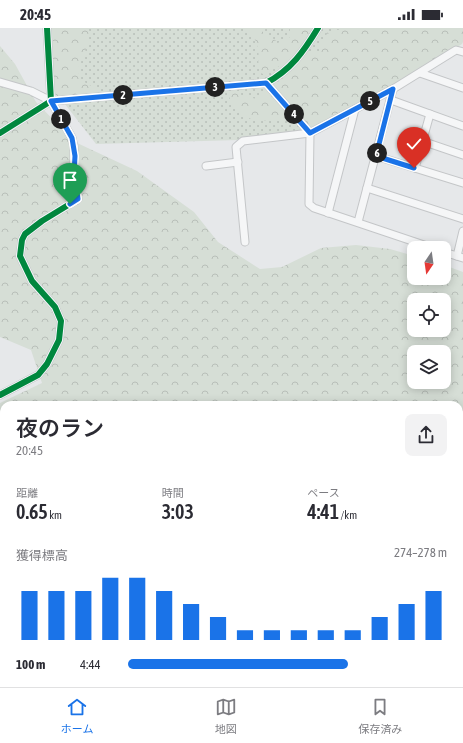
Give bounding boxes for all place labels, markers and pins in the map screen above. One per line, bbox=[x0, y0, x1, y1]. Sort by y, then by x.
pin: 3 bbox=[205, 77, 225, 97]
pin: 2 bbox=[113, 85, 133, 105]
pin: 5 bbox=[360, 91, 380, 111]
pin: 4 bbox=[284, 104, 304, 124]
pin: 1 bbox=[51, 109, 71, 129]
pin bbox=[397, 127, 431, 168]
pin: 6 bbox=[367, 143, 387, 163]
pin bbox=[53, 163, 87, 204]

